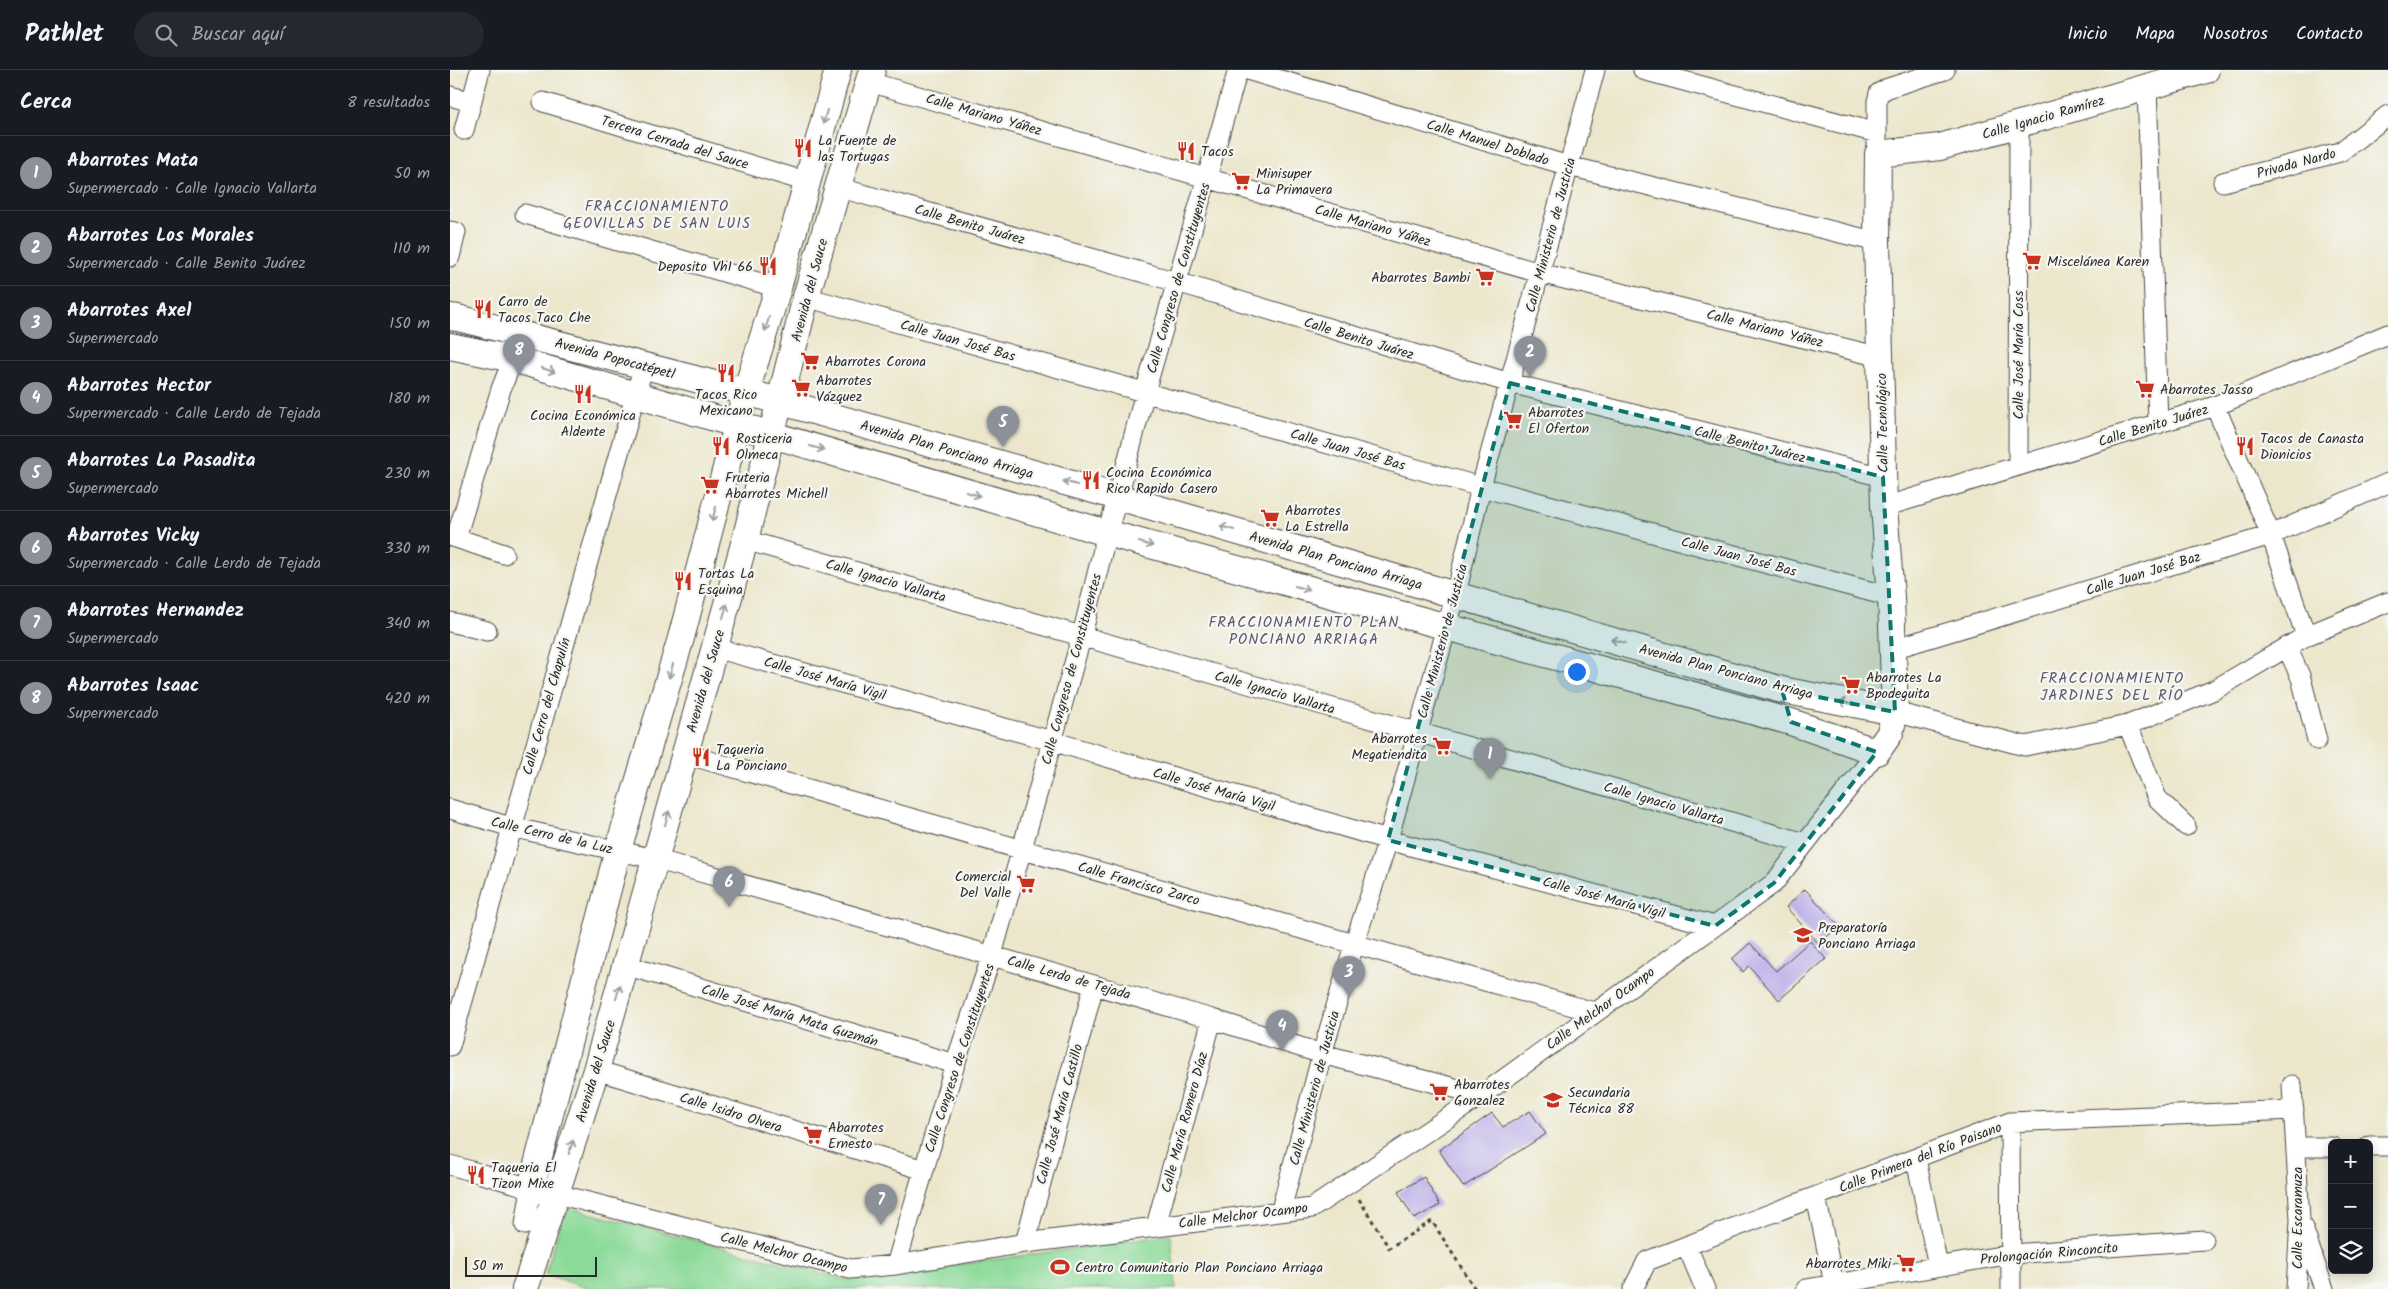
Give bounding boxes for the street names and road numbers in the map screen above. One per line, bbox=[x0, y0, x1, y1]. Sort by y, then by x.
street label: Calle Mariano Yáñez bbox=[923, 88, 1044, 142]
street label: Calle Ignacio Ramírez bbox=[1979, 90, 2107, 146]
street label: Tercera Cerrada del Sauce bbox=[598, 110, 752, 176]
street label: Calle Manuel Doblado bbox=[1424, 114, 1552, 172]
street label: Privada Nardo bbox=[2254, 143, 2338, 185]
street label: Calle Ministerio de Justicia bbox=[1520, 155, 1582, 315]
street label: Calle Congreso de Constituyentes bbox=[1141, 180, 1217, 376]
street label: Calle Benito Juárez bbox=[912, 199, 1028, 251]
street label: Calle Mariano Yáñez bbox=[1312, 199, 1433, 253]
street label: Avenida del Sauce bbox=[786, 235, 835, 344]
street label: Calle José María Coss bbox=[2008, 291, 2030, 419]
street label: Calle Mariano Yáñez bbox=[1704, 304, 1826, 354]
street label: Calle Benito Juárez bbox=[1301, 312, 1416, 366]
street label: Calle Juan José Bas bbox=[898, 314, 1018, 368]
street label: Avenida Popocatépetl bbox=[552, 332, 678, 386]
street label: Calle Tecnológico bbox=[1871, 373, 1895, 473]
street label: Calle Benito Juárez bbox=[2096, 399, 2211, 453]
street label: Avenida Plan Ponciano Arriaga bbox=[858, 415, 1036, 485]
street label: Calle Benito Juárez bbox=[1692, 420, 1808, 469]
street label: Calle Juan José Bas bbox=[1288, 423, 1408, 477]
street label: Avenida Plan Ponciano Arriaga bbox=[1247, 526, 1425, 596]
street label: Calle Juan José Bas bbox=[1679, 531, 1799, 583]
street label: Calle Juan José Baz bbox=[2083, 546, 2203, 602]
street label: Calle Ignacio Vallarta bbox=[823, 553, 949, 609]
street label: Calle Ministerio de Justicia bbox=[1412, 561, 1474, 721]
street label: Calle Congreso de Constituyentes bbox=[1036, 571, 1108, 767]
street label: Avenida del Sauce bbox=[681, 626, 731, 735]
street label: Calle Cerro del Chapulín bbox=[517, 635, 577, 778]
street label: Avenida Plan Ponciano Arriaga bbox=[1636, 638, 1815, 706]
street label: Calle José María Vigil bbox=[761, 651, 889, 707]
street label: Calle Ignacio Vallarta bbox=[1212, 665, 1338, 721]
street label: Calle José María Vigil bbox=[1150, 762, 1278, 818]
street label: Calle Ignacio Vallarta bbox=[1601, 776, 1727, 832]
street label: Calle Cerro de la Luz bbox=[489, 811, 615, 861]
street label: Calle Francisco Zarco bbox=[1075, 856, 1202, 912]
street label: Calle José María Vigil bbox=[1540, 871, 1668, 925]
street label: Calle Lerdo de Tejada bbox=[1004, 950, 1133, 1006]
street label: Calle Congreso de Constituyentes bbox=[919, 961, 1001, 1156]
street label: Calle Melchor Ocampo bbox=[1541, 962, 1660, 1056]
street label: Calle José María Mata Guzmán bbox=[699, 979, 881, 1053]
street label: Calle Ministerio de Justicia bbox=[1284, 1008, 1346, 1168]
street label: Avenida del Sauce bbox=[570, 1017, 622, 1125]
street label: Calle José María Castillo bbox=[1031, 1041, 1089, 1187]
street label: Calle María Romero Díaz bbox=[1156, 1049, 1214, 1195]
street label: Calle Isidro Olvera bbox=[677, 1087, 785, 1139]
street label: Calle Primera del Río Paisano bbox=[1836, 1117, 2005, 1199]
street label: Calle Escaramuza bbox=[2287, 1167, 2309, 1269]
street label: Calle Melchor Ocampo bbox=[1177, 1197, 1309, 1235]
street label: Calle Melchor Ocampo bbox=[718, 1227, 850, 1279]
street label: Prolongación Rinconcito bbox=[1979, 1237, 2119, 1271]

